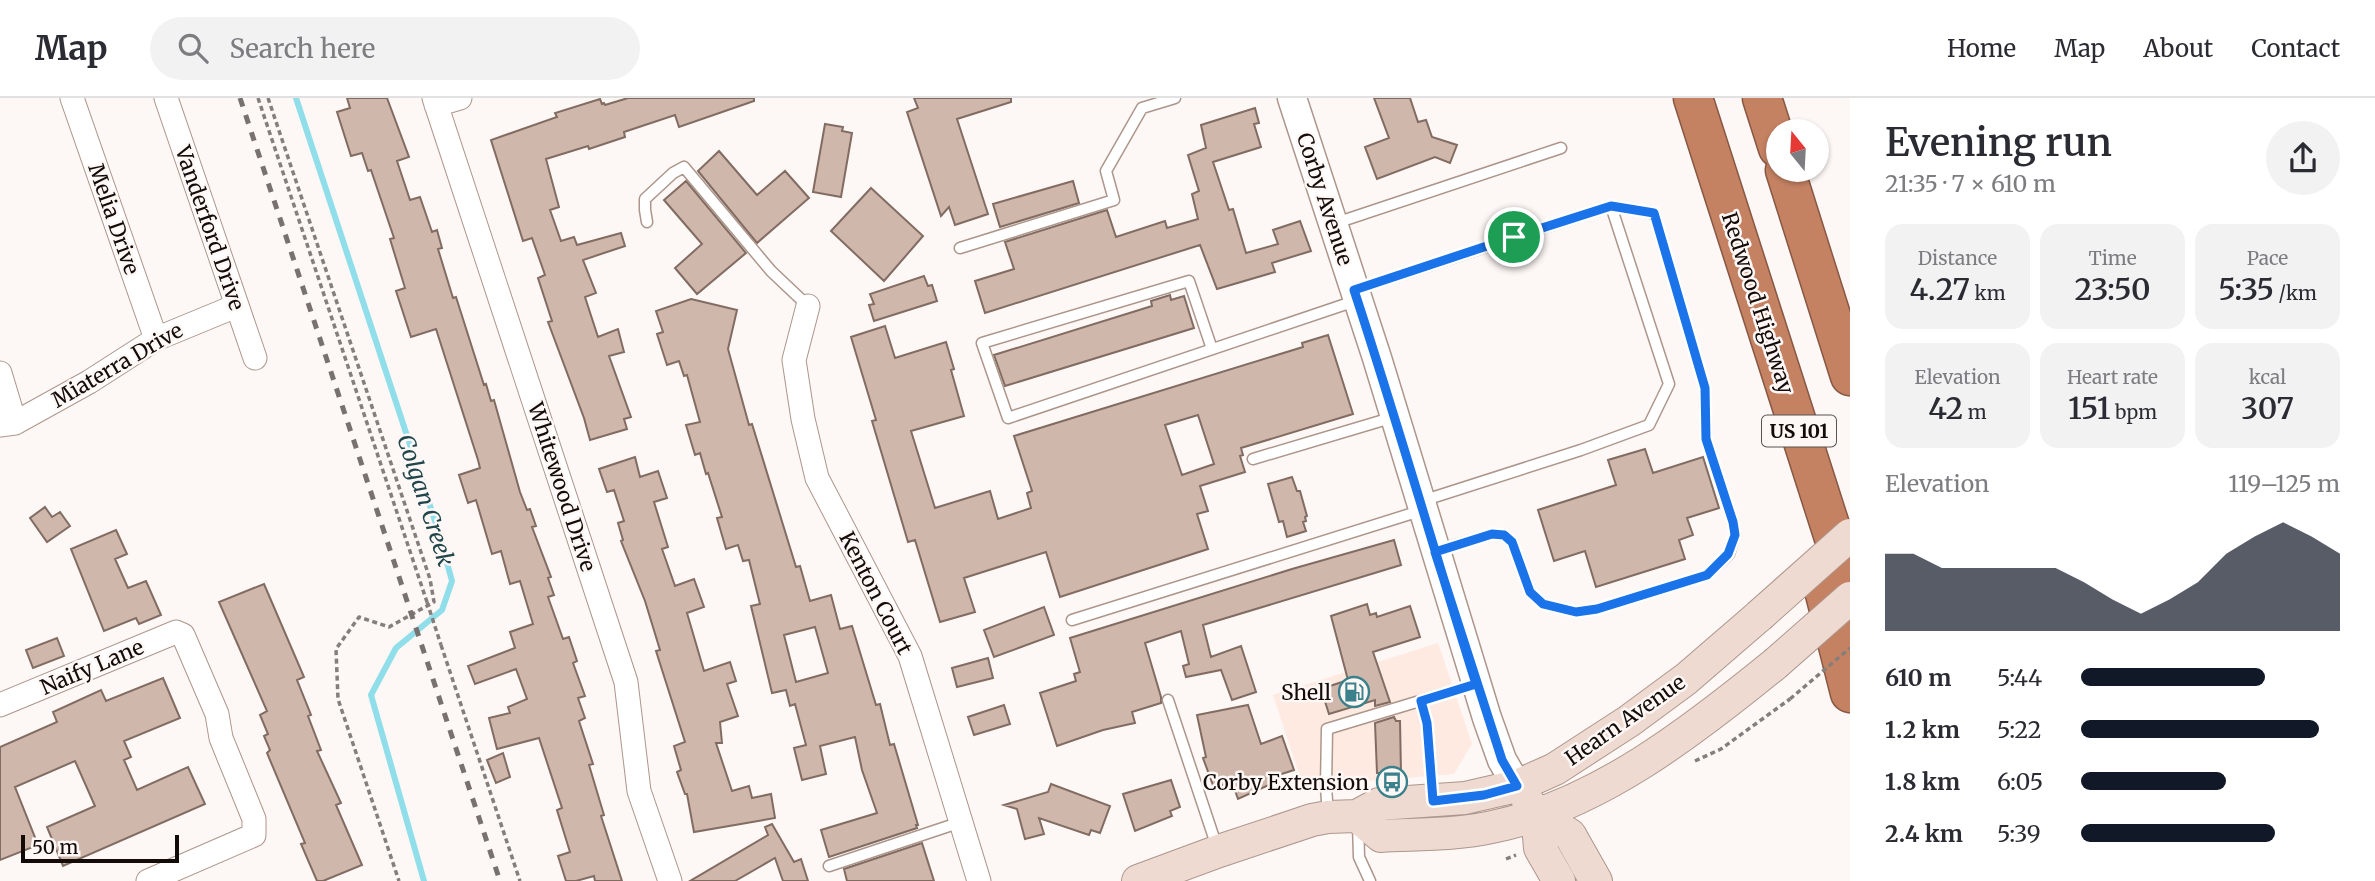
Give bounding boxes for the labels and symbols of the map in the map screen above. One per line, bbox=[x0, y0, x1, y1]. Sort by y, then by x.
north arrow bbox=[1766, 119, 1829, 182]
street label: Corby Avenue bbox=[1291, 129, 1359, 269]
street label: Vanderford Drive bbox=[169, 141, 251, 314]
street label: Melia Drive bbox=[82, 160, 146, 278]
pin bbox=[1484, 207, 1544, 267]
street label: Redwood Highway bbox=[1716, 209, 1800, 398]
street label: Miaterra Drive bbox=[47, 317, 187, 413]
street label: Whitewood Drive bbox=[522, 398, 602, 575]
road number: US 101 bbox=[1762, 416, 1836, 446]
water label: Colgan Creek bbox=[391, 430, 461, 570]
street label: Kenton Court bbox=[833, 527, 919, 659]
street label: Naify Lane bbox=[36, 633, 148, 701]
street label: Hearn Avenue bbox=[1560, 669, 1690, 771]
fuel station icon: Shell bbox=[1337, 675, 1371, 709]
place label: Shell bbox=[1281, 679, 1331, 706]
bus stop icon: Corby Extension bbox=[1375, 765, 1409, 799]
place label: Corby Extension bbox=[1203, 769, 1369, 796]
scale bar bbox=[21, 832, 178, 864]

